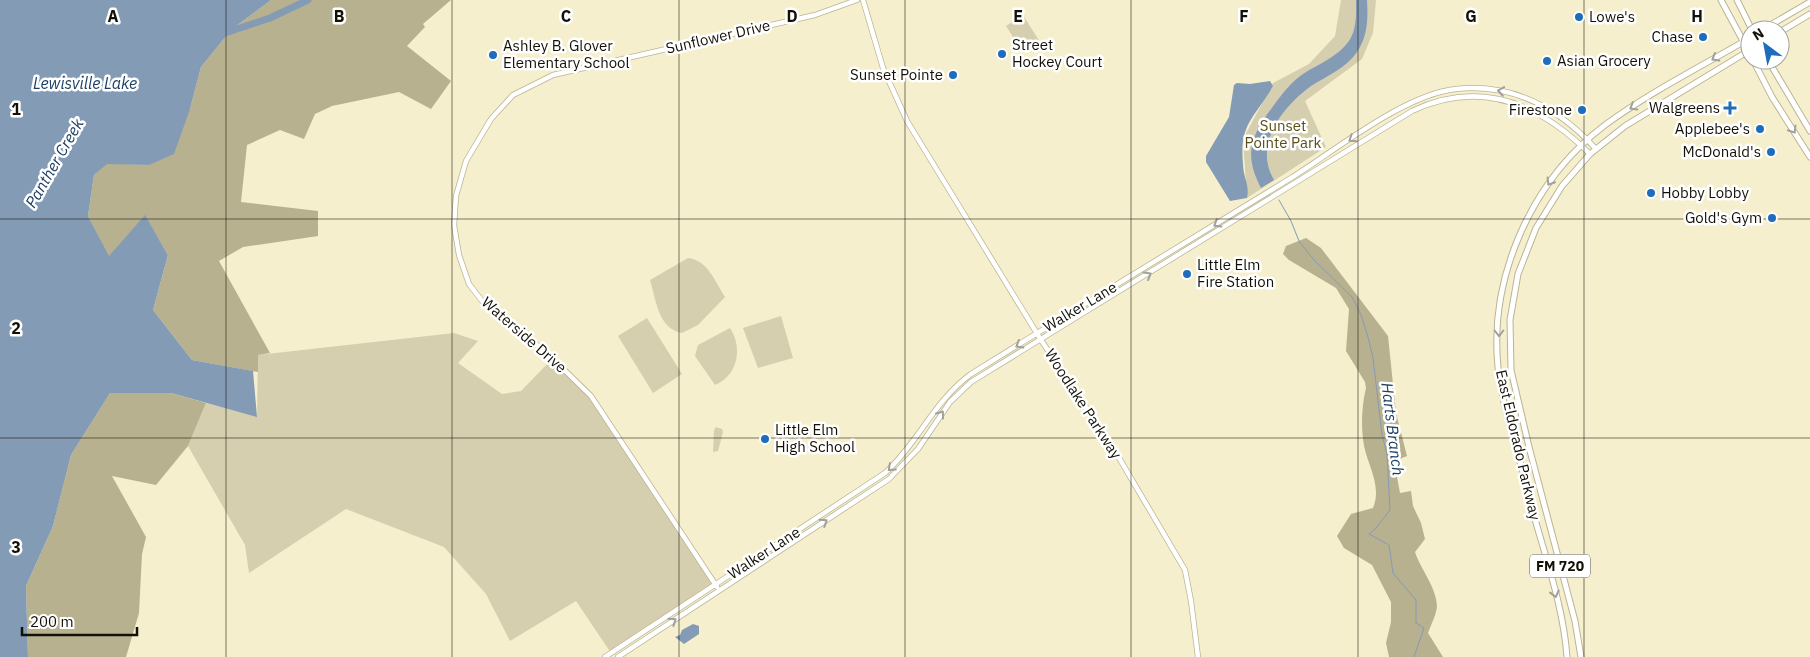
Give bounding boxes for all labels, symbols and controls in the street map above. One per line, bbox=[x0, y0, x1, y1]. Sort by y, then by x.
text: A bbox=[108, 6, 119, 26]
text: B bbox=[334, 6, 345, 26]
text: C bbox=[561, 6, 571, 26]
text: D bbox=[786, 6, 798, 26]
text: E bbox=[1013, 6, 1023, 26]
text: F bbox=[1239, 6, 1249, 26]
text: G bbox=[1465, 6, 1477, 26]
text: H bbox=[1691, 6, 1703, 26]
place label: Lowe's bbox=[1589, 7, 1635, 26]
marker: Lowe's bbox=[1573, 11, 1585, 23]
street label: Sunflower Drive bbox=[664, 15, 772, 58]
north arrow bbox=[1740, 20, 1790, 70]
text: N bbox=[1749, 24, 1767, 44]
place label: Chase bbox=[1652, 27, 1693, 46]
marker: Chase bbox=[1697, 31, 1709, 43]
place label: Street Hockey Court bbox=[1012, 35, 1102, 71]
place label: Ashley B. Glover Elementary School bbox=[503, 36, 630, 72]
marker: Street Hockey Court bbox=[996, 48, 1008, 60]
marker: Ashley B. Glover Elementary School bbox=[487, 49, 499, 61]
place label: Asian Grocery bbox=[1557, 51, 1651, 70]
one-way arrow bbox=[1711, 52, 1720, 62]
marker: Asian Grocery bbox=[1541, 55, 1553, 67]
place label: Sunset Pointe bbox=[850, 65, 943, 84]
marker: Sunset Pointe bbox=[947, 69, 959, 81]
water label: Lewisville Lake bbox=[33, 73, 137, 93]
one-way arrow bbox=[1497, 86, 1506, 96]
place label: Walgreens bbox=[1649, 98, 1720, 117]
text: 1 bbox=[11, 99, 21, 119]
place label: Firestone bbox=[1509, 100, 1572, 119]
one-way arrow bbox=[1629, 100, 1638, 110]
marker: Walgreens bbox=[1724, 102, 1736, 114]
marker: Firestone bbox=[1576, 104, 1588, 116]
water label: Panther Creek bbox=[20, 114, 88, 211]
park label: Sunset Pointe Park bbox=[1245, 116, 1321, 152]
place label: Applebee's bbox=[1675, 119, 1750, 138]
marker: Applebee's bbox=[1754, 123, 1766, 135]
one-way arrow bbox=[1787, 125, 1797, 134]
one-way arrow bbox=[1348, 133, 1357, 143]
place label: McDonald's bbox=[1683, 142, 1761, 161]
marker: McDonald's bbox=[1765, 146, 1777, 158]
one-way arrow bbox=[1547, 177, 1556, 186]
place label: Hobby Lobby bbox=[1661, 183, 1749, 202]
marker: Hobby Lobby bbox=[1645, 187, 1657, 199]
place label: Gold's Gym bbox=[1685, 208, 1762, 227]
marker: Gold's Gym bbox=[1766, 212, 1778, 224]
one-way arrow bbox=[1214, 218, 1223, 227]
place label: Little Elm Fire Station bbox=[1197, 255, 1274, 291]
marker: Little Elm Fire Station bbox=[1181, 268, 1193, 280]
one-way arrow bbox=[1142, 272, 1151, 282]
street label: Walker Lane bbox=[1039, 277, 1120, 336]
street label: Waterside Drive bbox=[478, 293, 571, 377]
text: 2 bbox=[11, 318, 21, 338]
one-way arrow bbox=[1493, 330, 1504, 338]
one-way arrow bbox=[1015, 338, 1024, 348]
street label: Woodlake Parkway bbox=[1041, 345, 1126, 463]
street label: East Eldorado Parkway bbox=[1492, 368, 1545, 523]
water label: Harts Branch bbox=[1377, 381, 1409, 477]
one-way arrow bbox=[935, 410, 944, 419]
place label: Little Elm High School bbox=[775, 420, 855, 456]
marker: Little Elm High School bbox=[759, 433, 771, 445]
one-way arrow bbox=[888, 462, 897, 471]
one-way arrow bbox=[819, 519, 828, 529]
street label: Walker Lane bbox=[724, 522, 804, 583]
text: 3 bbox=[11, 537, 21, 557]
road number: FM 720 bbox=[1530, 554, 1590, 578]
one-way arrow bbox=[1549, 589, 1560, 598]
scale bar bbox=[22, 604, 138, 636]
text: 200 m bbox=[30, 612, 74, 631]
one-way arrow bbox=[667, 618, 677, 627]

